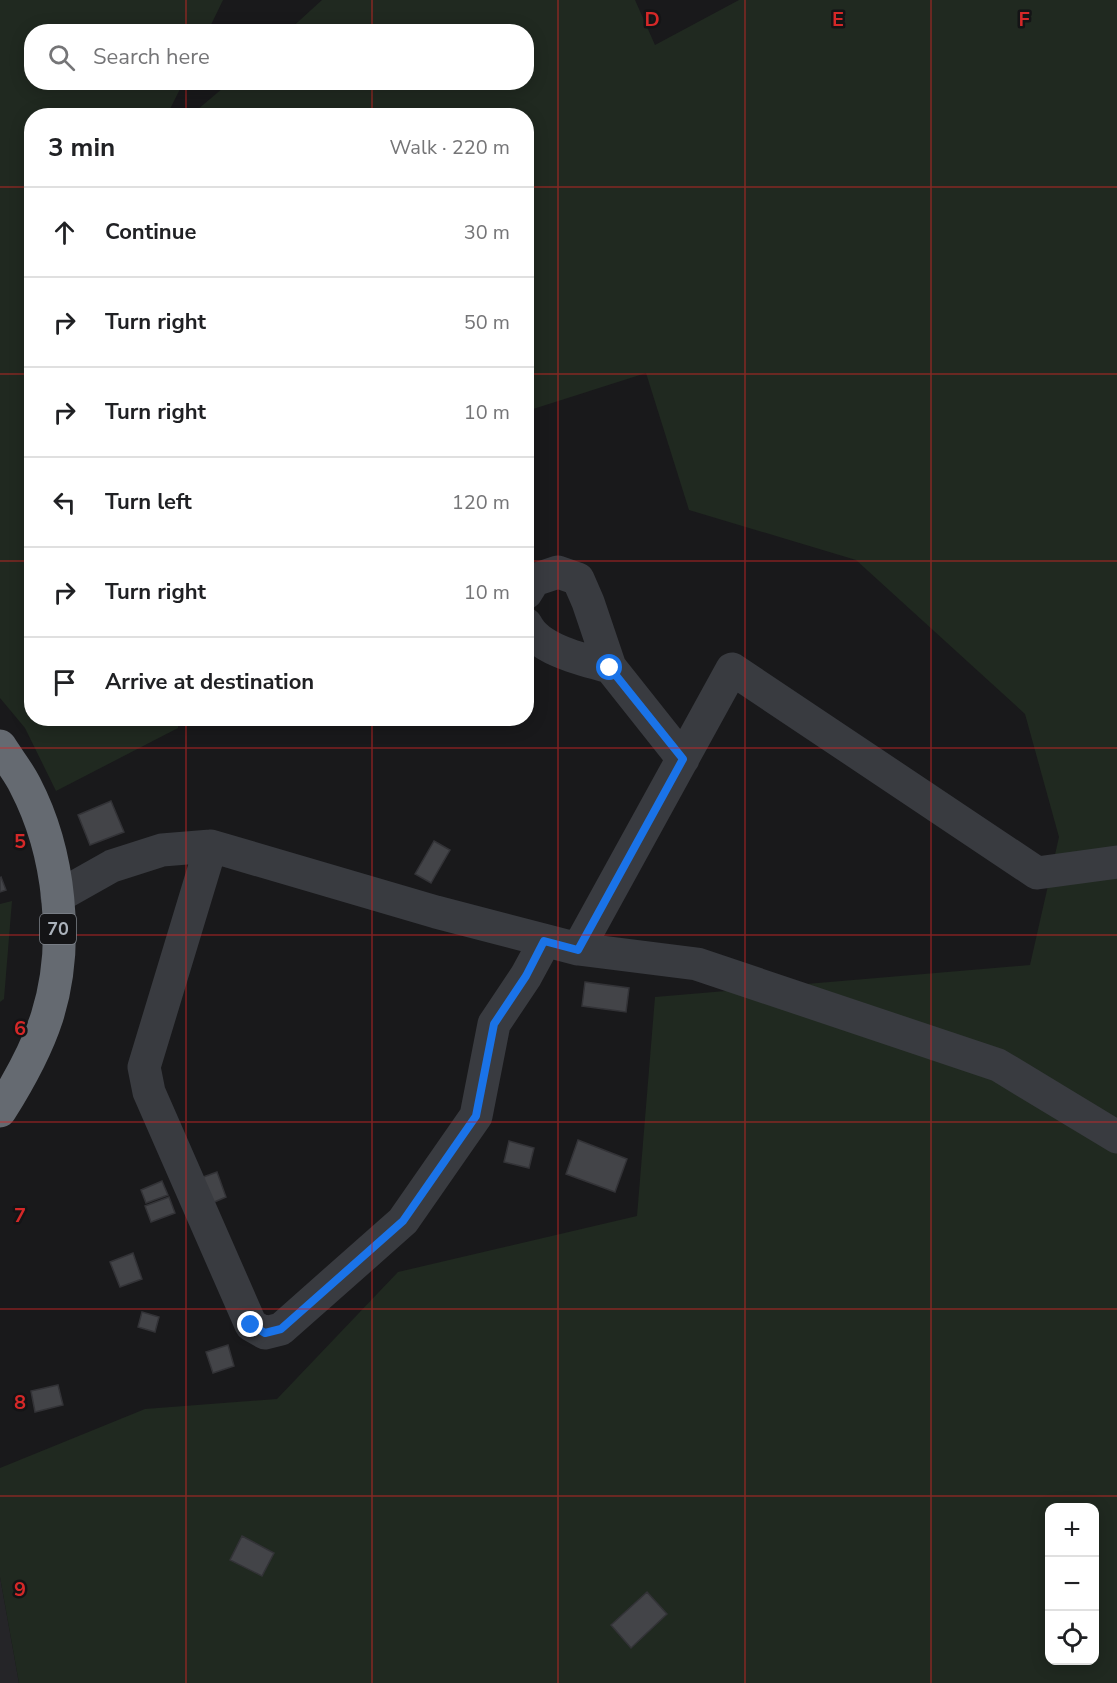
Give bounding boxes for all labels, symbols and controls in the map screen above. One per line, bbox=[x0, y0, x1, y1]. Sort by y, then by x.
text: D bbox=[644, 6, 660, 33]
text: E bbox=[832, 6, 844, 33]
text: F bbox=[1018, 6, 1030, 33]
search box bbox=[24, 24, 534, 90]
icon: search bbox=[45, 41, 78, 74]
text: Search here bbox=[93, 42, 210, 72]
text: 3 min bbox=[48, 130, 115, 165]
text: Walk · 220 m bbox=[390, 134, 510, 161]
icon: ahead bbox=[48, 216, 81, 249]
text: Continue bbox=[105, 217, 196, 247]
text: 30 m bbox=[464, 219, 510, 246]
icon: right bbox=[48, 306, 81, 339]
text: Turn right bbox=[105, 307, 206, 337]
text: 50 m bbox=[464, 309, 510, 336]
icon: right bbox=[48, 396, 81, 429]
text: Turn right bbox=[105, 397, 206, 427]
text: 10 m bbox=[464, 399, 510, 426]
icon: left bbox=[48, 486, 81, 519]
text: Turn left bbox=[105, 487, 192, 517]
text: 120 m bbox=[452, 489, 510, 516]
icon: right bbox=[48, 576, 81, 609]
text: Turn right bbox=[105, 577, 206, 607]
text: 10 m bbox=[464, 579, 510, 606]
route start bbox=[596, 654, 622, 680]
icon: arrive bbox=[48, 666, 81, 699]
text: Arrive at destination bbox=[105, 667, 314, 697]
text: 5 bbox=[14, 828, 26, 855]
road number: 70 bbox=[40, 914, 76, 944]
text: 6 bbox=[14, 1015, 26, 1042]
text: 7 bbox=[14, 1202, 26, 1229]
route end bbox=[237, 1311, 263, 1337]
text: 8 bbox=[14, 1389, 26, 1416]
map controls bbox=[1045, 1503, 1099, 1665]
button: + bbox=[1045, 1503, 1099, 1557]
button: − bbox=[1045, 1557, 1099, 1611]
text: 9 bbox=[14, 1576, 26, 1603]
button: locate bbox=[1045, 1611, 1099, 1665]

